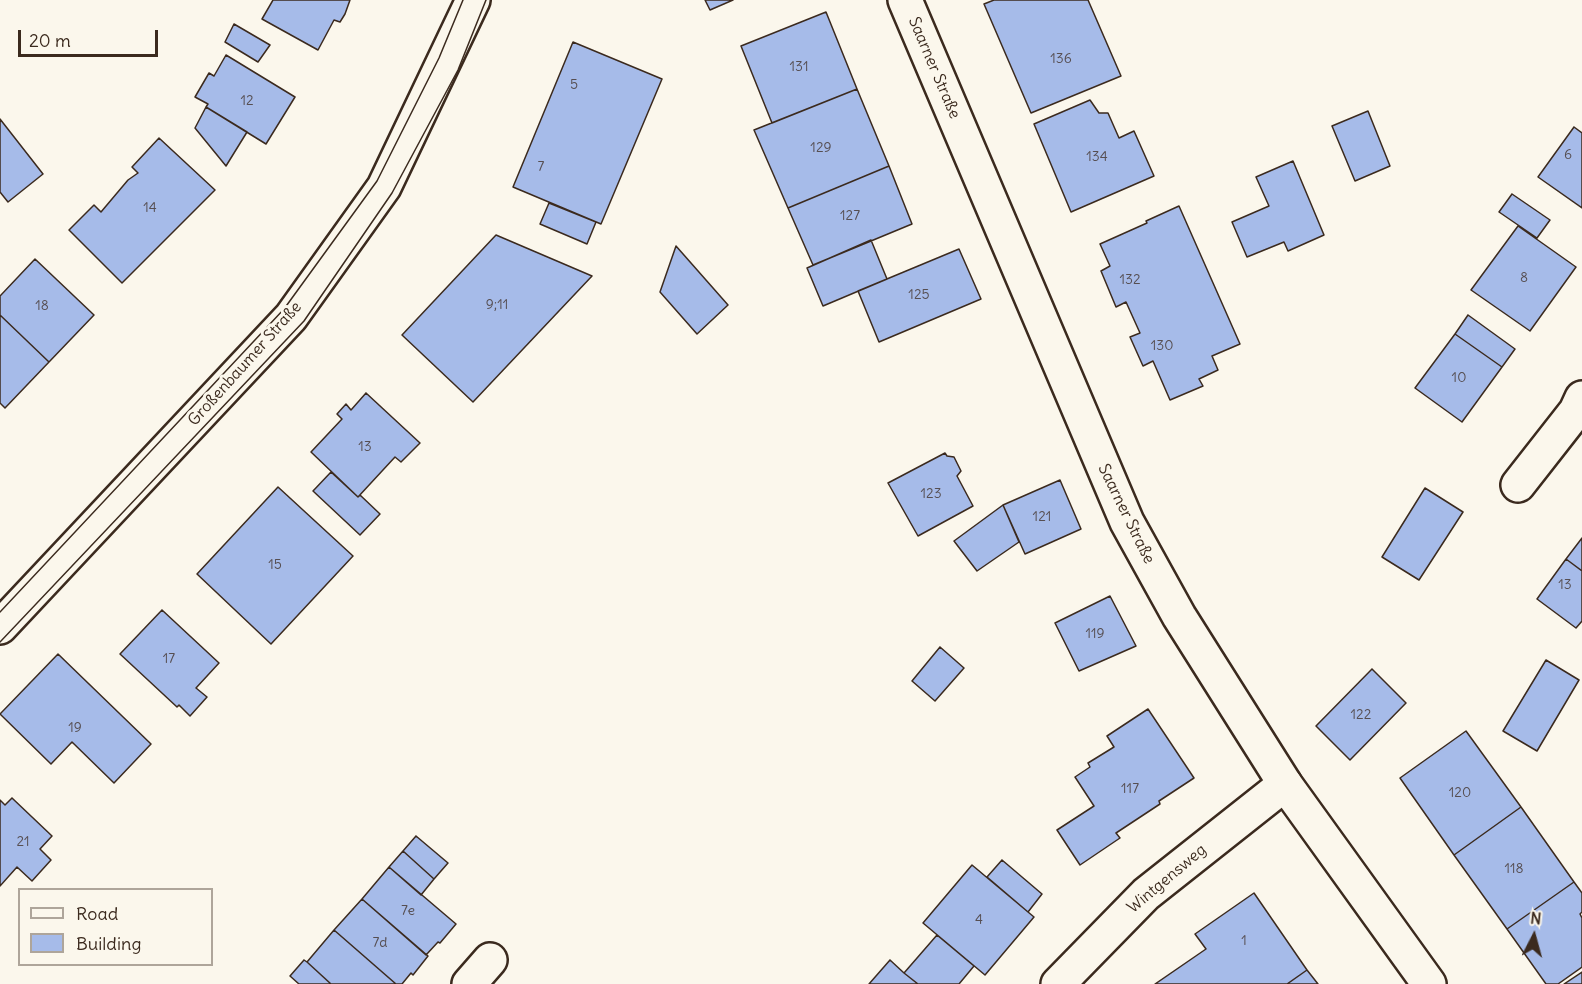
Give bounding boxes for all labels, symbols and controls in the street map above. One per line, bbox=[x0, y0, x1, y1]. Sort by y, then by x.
street label: Saarner Straße bbox=[904, 14, 964, 122]
scale bar bbox=[21, 18, 160, 56]
text: 20 m bbox=[29, 29, 71, 52]
house number: 136 bbox=[1050, 51, 1072, 67]
house number: 131 bbox=[790, 59, 808, 75]
house number: 5 bbox=[570, 77, 578, 93]
house number: 12 bbox=[240, 93, 254, 109]
house number: 129 bbox=[810, 140, 832, 156]
house number: 6 bbox=[1564, 147, 1572, 163]
house number: 134 bbox=[1086, 149, 1108, 165]
house number: 7 bbox=[538, 159, 544, 175]
house number: 14 bbox=[143, 200, 157, 216]
house number: 127 bbox=[840, 208, 860, 224]
house number: 8 bbox=[1520, 270, 1528, 286]
house number: 132 bbox=[1119, 272, 1141, 288]
house number: 125 bbox=[908, 287, 930, 303]
house number: 9;11 bbox=[486, 297, 508, 313]
house number: 18 bbox=[35, 298, 49, 314]
street label: Großenbaumer Straße bbox=[184, 298, 306, 430]
house number: 130 bbox=[1151, 338, 1173, 354]
house number: 10 bbox=[1452, 370, 1466, 386]
house number: 13 bbox=[358, 439, 372, 455]
street label: Saarner Straße bbox=[1094, 461, 1158, 567]
house number: 123 bbox=[920, 486, 942, 502]
house number: 121 bbox=[1033, 509, 1051, 525]
house number: 15 bbox=[268, 557, 282, 573]
house number: 13 bbox=[1558, 577, 1572, 593]
house number: 119 bbox=[1085, 626, 1105, 642]
house number: 17 bbox=[163, 651, 175, 667]
house number: 122 bbox=[1351, 707, 1371, 723]
house number: 19 bbox=[68, 720, 82, 736]
house number: 117 bbox=[1121, 781, 1139, 797]
house number: 120 bbox=[1449, 785, 1471, 801]
house number: 21 bbox=[16, 834, 30, 850]
street label: Wintgensweg bbox=[1124, 841, 1210, 917]
house number: 118 bbox=[1504, 861, 1524, 877]
legend bbox=[18, 888, 213, 966]
text: Road bbox=[76, 902, 118, 925]
house number: 7e bbox=[401, 903, 415, 919]
north arrow bbox=[1504, 906, 1564, 966]
text: N bbox=[1529, 908, 1542, 929]
house number: 4 bbox=[975, 912, 983, 928]
text: Building bbox=[76, 932, 141, 955]
house number: 1 bbox=[1241, 933, 1247, 949]
house number: 7d bbox=[372, 935, 388, 951]

